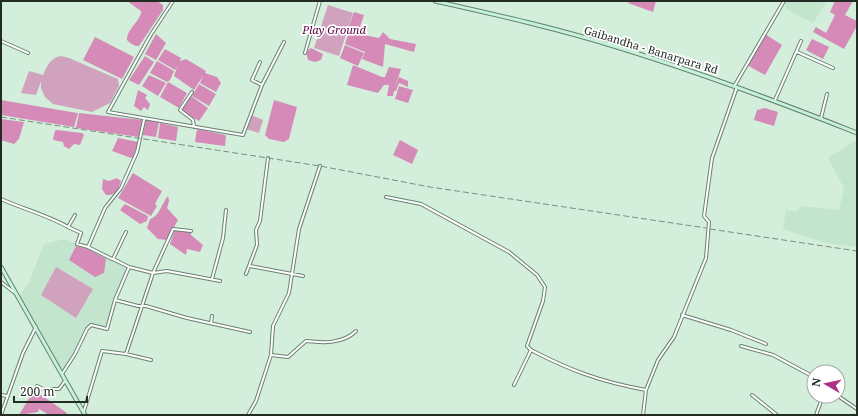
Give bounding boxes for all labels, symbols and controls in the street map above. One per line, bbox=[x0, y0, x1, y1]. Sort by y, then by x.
park label: Play Ground bbox=[301, 22, 366, 37]
street label: Gaibandha - Banarpara Rd bbox=[582, 22, 720, 77]
north arrow bbox=[806, 364, 846, 404]
text: N bbox=[808, 377, 824, 388]
scale bar bbox=[14, 378, 87, 404]
text: 200 m bbox=[20, 383, 55, 400]

